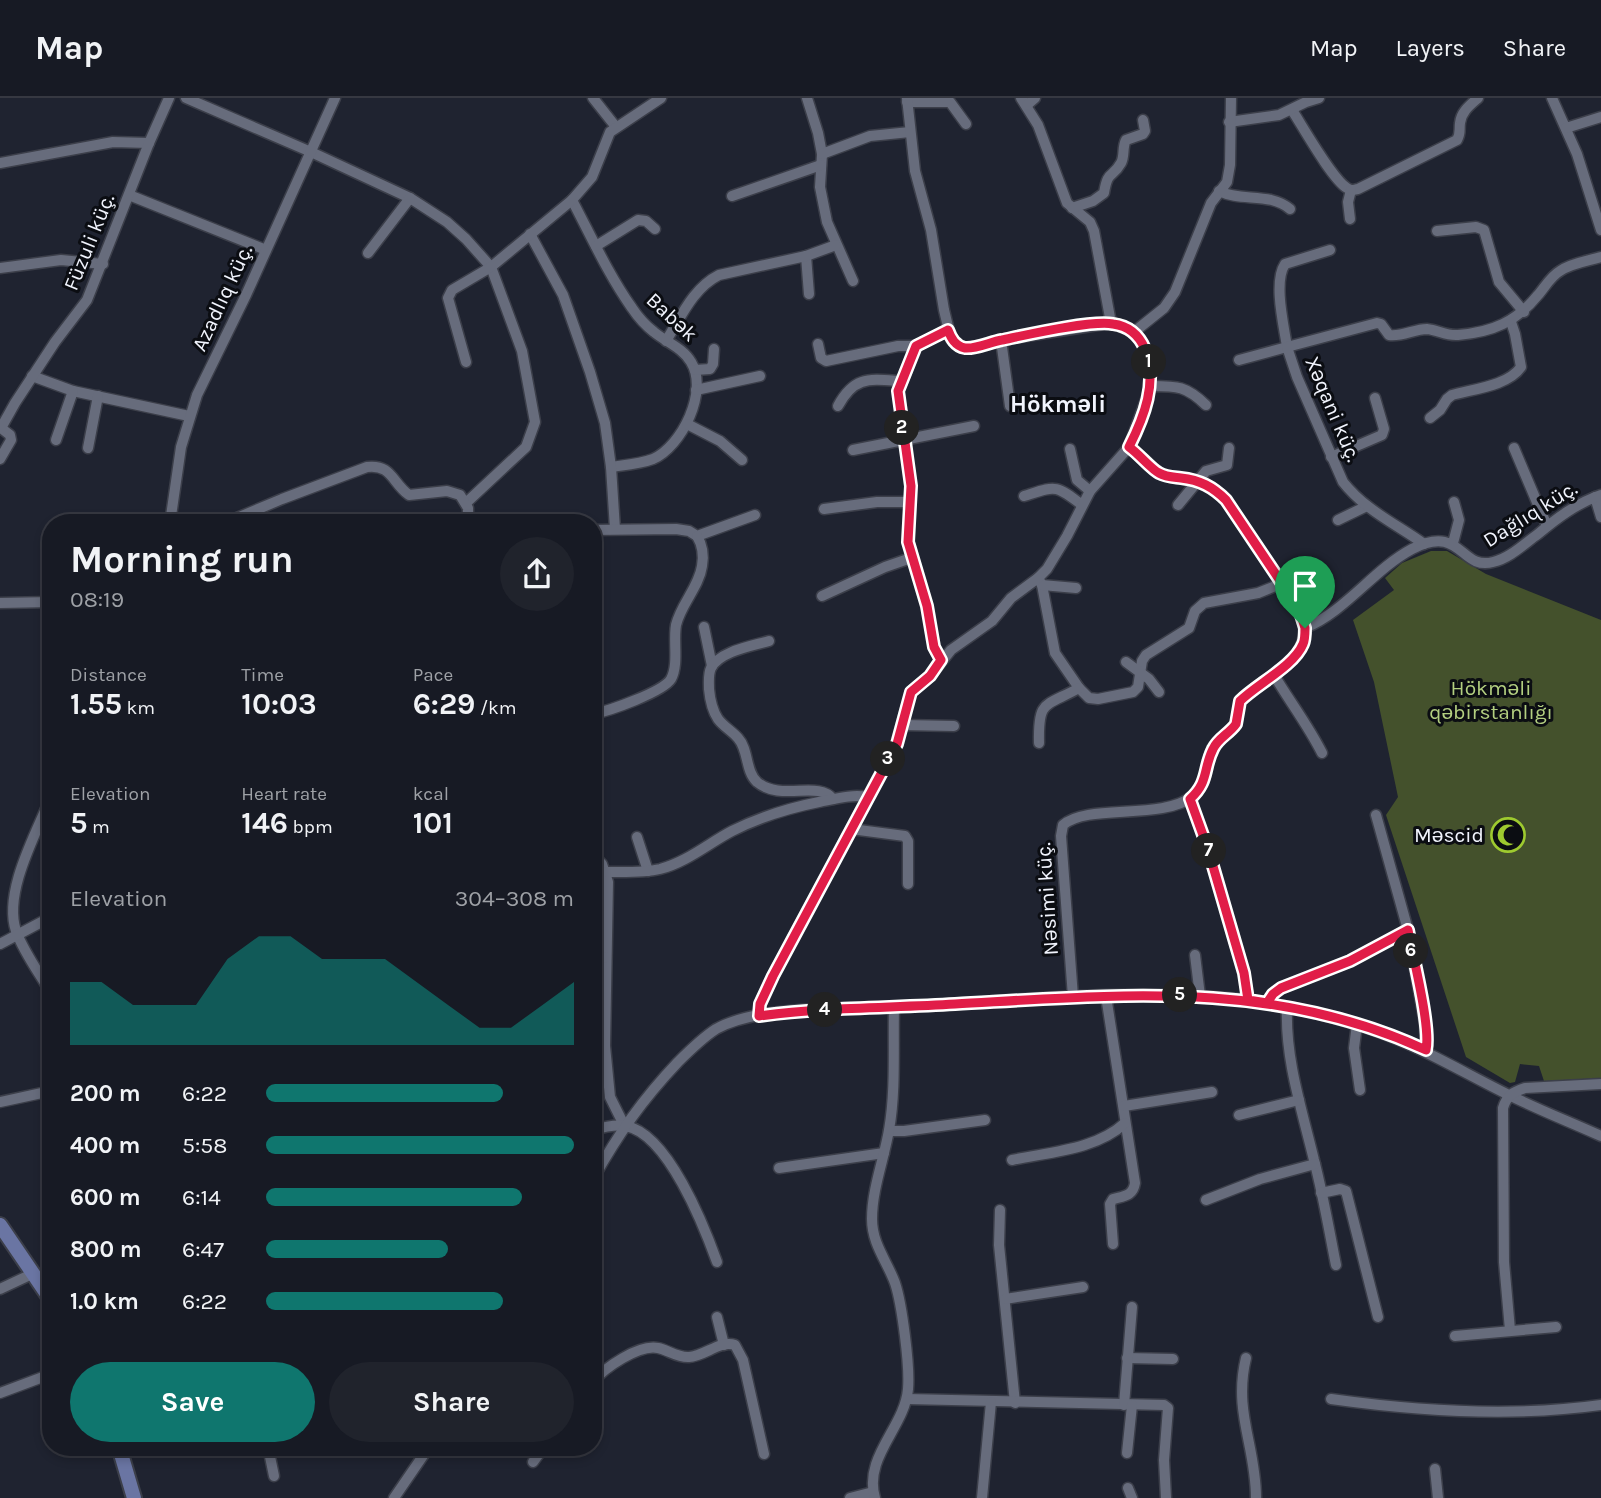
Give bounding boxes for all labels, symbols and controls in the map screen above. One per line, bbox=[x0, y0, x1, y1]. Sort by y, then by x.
text: Map bbox=[35, 29, 103, 67]
text: Map bbox=[1310, 34, 1358, 62]
text: Layers bbox=[1396, 34, 1465, 62]
text: Share bbox=[1503, 34, 1566, 62]
street label: Füzuli küç. bbox=[59, 190, 119, 294]
street label: Azadlıq küç. bbox=[187, 241, 257, 355]
street label: Babək bbox=[642, 288, 702, 347]
pin: 1 bbox=[1132, 344, 1166, 380]
text: 1 bbox=[1145, 350, 1152, 372]
street label: Xəqani küç. bbox=[1300, 353, 1366, 465]
district label: Hökməli bbox=[1010, 390, 1106, 418]
pin: 2 bbox=[884, 410, 920, 446]
text: 2 bbox=[896, 416, 907, 438]
street label: Dağlıq küç. bbox=[1479, 476, 1581, 552]
text: Morning run bbox=[70, 537, 294, 582]
button: share bbox=[500, 537, 574, 611]
pin bbox=[1275, 556, 1335, 628]
icon: arrive bbox=[1286, 567, 1324, 605]
text: 08:19 bbox=[70, 586, 124, 613]
text: Distance bbox=[70, 664, 147, 686]
text: Time bbox=[241, 664, 284, 686]
text: Pace bbox=[413, 664, 453, 686]
park label: Hökməli qəbirstanlığı bbox=[1429, 676, 1553, 724]
text: 1.55 bbox=[70, 686, 122, 722]
text: 10:03 bbox=[241, 686, 317, 722]
text: 6:29 bbox=[413, 686, 475, 722]
text: km bbox=[122, 697, 155, 719]
text: /km bbox=[475, 697, 517, 719]
pin: 3 bbox=[870, 742, 906, 776]
text: 3 bbox=[882, 747, 893, 769]
text: Elevation bbox=[70, 783, 150, 805]
text: Heart rate bbox=[241, 783, 327, 805]
text: kcal bbox=[413, 783, 449, 805]
text: 5 bbox=[70, 805, 87, 841]
text: 146 bbox=[241, 805, 288, 841]
text: 101 bbox=[413, 805, 453, 841]
text: m bbox=[87, 816, 110, 838]
text: bpm bbox=[288, 816, 333, 838]
mosque icon: Məscid bbox=[1489, 816, 1527, 854]
place label: Məscid bbox=[1414, 823, 1484, 847]
pin: 7 bbox=[1192, 834, 1226, 868]
text: 7 bbox=[1204, 839, 1213, 861]
street label: Nəsimi küç. bbox=[1031, 841, 1063, 956]
text: Elevation bbox=[70, 885, 167, 912]
text: 304–308 m bbox=[455, 885, 574, 912]
pin: 6 bbox=[1394, 934, 1428, 968]
text: 6 bbox=[1405, 939, 1416, 961]
pin: 5 bbox=[1162, 978, 1198, 1012]
text: 5 bbox=[1174, 983, 1185, 1005]
pin: 4 bbox=[808, 992, 842, 1028]
text: 4 bbox=[819, 998, 830, 1020]
text: 200 m bbox=[70, 1080, 141, 1107]
text: 6:22 bbox=[182, 1080, 227, 1107]
text: 400 m bbox=[70, 1132, 140, 1159]
text: 5:58 bbox=[182, 1132, 227, 1159]
text: 600 m bbox=[70, 1184, 141, 1211]
text: 6:14 bbox=[182, 1184, 221, 1211]
text: 800 m bbox=[70, 1236, 142, 1263]
text: 6:47 bbox=[182, 1236, 224, 1263]
text: 1.0 km bbox=[70, 1288, 139, 1315]
text: 6:22 bbox=[182, 1288, 227, 1315]
button: Save bbox=[70, 1362, 315, 1442]
button: Share bbox=[329, 1362, 574, 1442]

